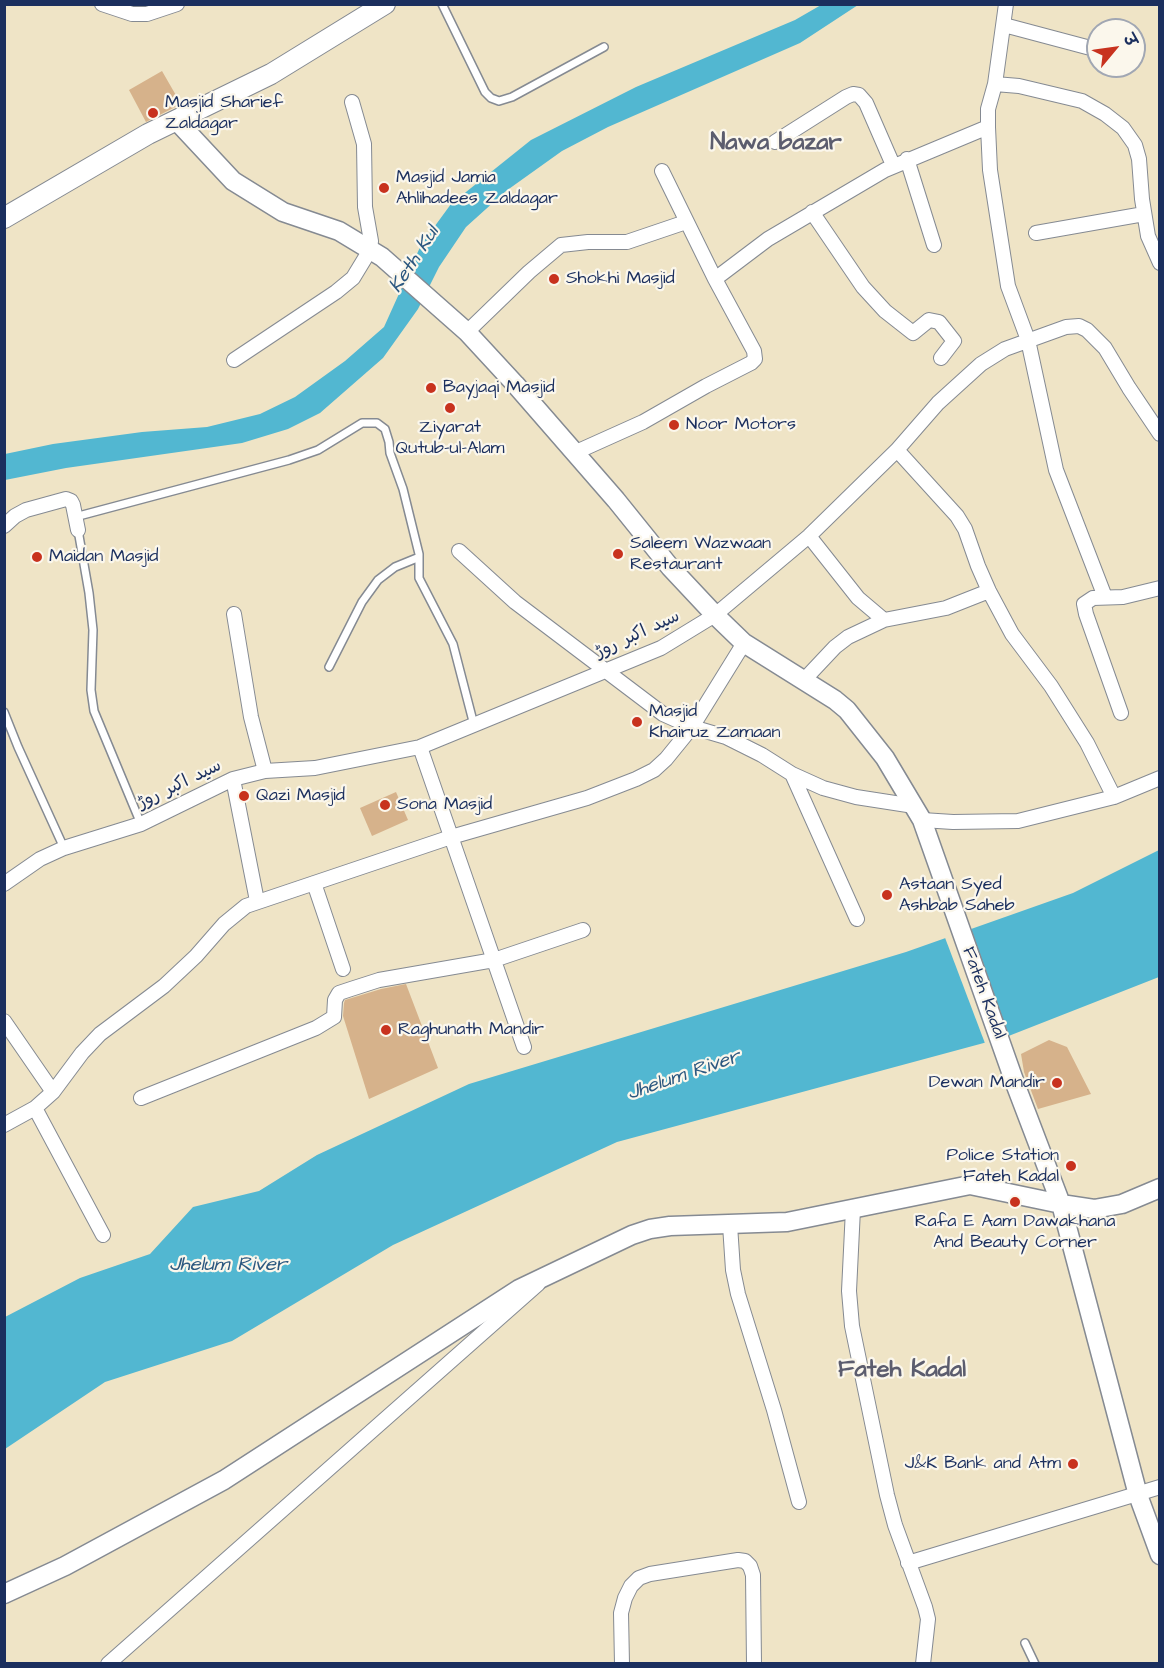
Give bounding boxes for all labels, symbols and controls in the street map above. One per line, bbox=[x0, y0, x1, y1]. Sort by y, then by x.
north arrow bbox=[1086, 18, 1146, 78]
text: उ bbox=[1118, 30, 1142, 50]
place label: Masjid Sharief Zaldagar bbox=[165, 92, 283, 134]
marker: Masjid Sharief Zaldagar bbox=[146, 106, 160, 120]
district label: Nawa bazar bbox=[710, 130, 842, 158]
place label: Masjid Jamia Ahlihadees Zaldagar bbox=[396, 167, 558, 210]
marker: Masjid Jamia Ahlihadees Zaldagar bbox=[377, 181, 391, 195]
water label: Keth Kul bbox=[385, 222, 445, 298]
place label: Shokhi Masjid bbox=[566, 268, 675, 290]
marker: Shokhi Masjid bbox=[547, 272, 561, 286]
place label: Bayjaqi Masjid bbox=[443, 377, 555, 399]
marker: Bayjaqi Masjid bbox=[424, 381, 438, 395]
marker: Ziyarat Qutub-ul-Alam bbox=[443, 401, 457, 415]
place label: Noor Motors bbox=[686, 414, 796, 436]
place label: Ziyarat Qutub-ul-Alam bbox=[395, 417, 505, 460]
marker: Noor Motors bbox=[667, 418, 681, 432]
place label: Saleem Wazwaan Restaurant bbox=[630, 533, 771, 576]
place label: Maidan Masjid bbox=[49, 546, 159, 568]
marker: Saleem Wazwaan Restaurant bbox=[611, 547, 625, 561]
marker: Maidan Masjid bbox=[30, 550, 44, 564]
street label: سید اکبر روڑ bbox=[592, 606, 684, 664]
place label: Masjid Khairuz Zamaan bbox=[649, 701, 780, 744]
marker: Masjid Khairuz Zamaan bbox=[630, 715, 644, 729]
street label: سید اکبر روڑ bbox=[135, 755, 225, 815]
place label: Qazi Masjid bbox=[256, 785, 345, 807]
marker: Qazi Masjid bbox=[237, 789, 251, 803]
place label: Sona Masjid bbox=[397, 794, 492, 816]
marker: Sona Masjid bbox=[378, 798, 392, 812]
place label: Astaan Syed Ashbab Saheb bbox=[899, 874, 1015, 916]
marker: Astaan Syed Ashbab Saheb bbox=[880, 888, 894, 902]
street label: Fateh Kadal bbox=[956, 944, 1010, 1042]
place label: Raghunath Mandir bbox=[398, 1019, 544, 1041]
marker: Raghunath Mandir bbox=[379, 1023, 393, 1037]
water label: Jhelum River bbox=[624, 1045, 744, 1107]
place label: Dewan Mandir bbox=[929, 1072, 1045, 1094]
marker: Dewan Mandir bbox=[1050, 1076, 1064, 1090]
place label: Police Station Fateh Kadal bbox=[946, 1145, 1059, 1188]
marker: Police Station Fateh Kadal bbox=[1064, 1159, 1078, 1173]
marker: Rafa E Aam Dawakhana And Beauty Corner bbox=[1008, 1195, 1022, 1209]
place label: Rafa E Aam Dawakhana And Beauty Corner bbox=[915, 1211, 1115, 1254]
water label: Jhelum River bbox=[169, 1254, 287, 1278]
district label: Fateh Kadal bbox=[838, 1357, 966, 1385]
place label: J&K Bank and Atm bbox=[905, 1453, 1061, 1475]
marker: J&K Bank and Atm bbox=[1066, 1457, 1080, 1471]

